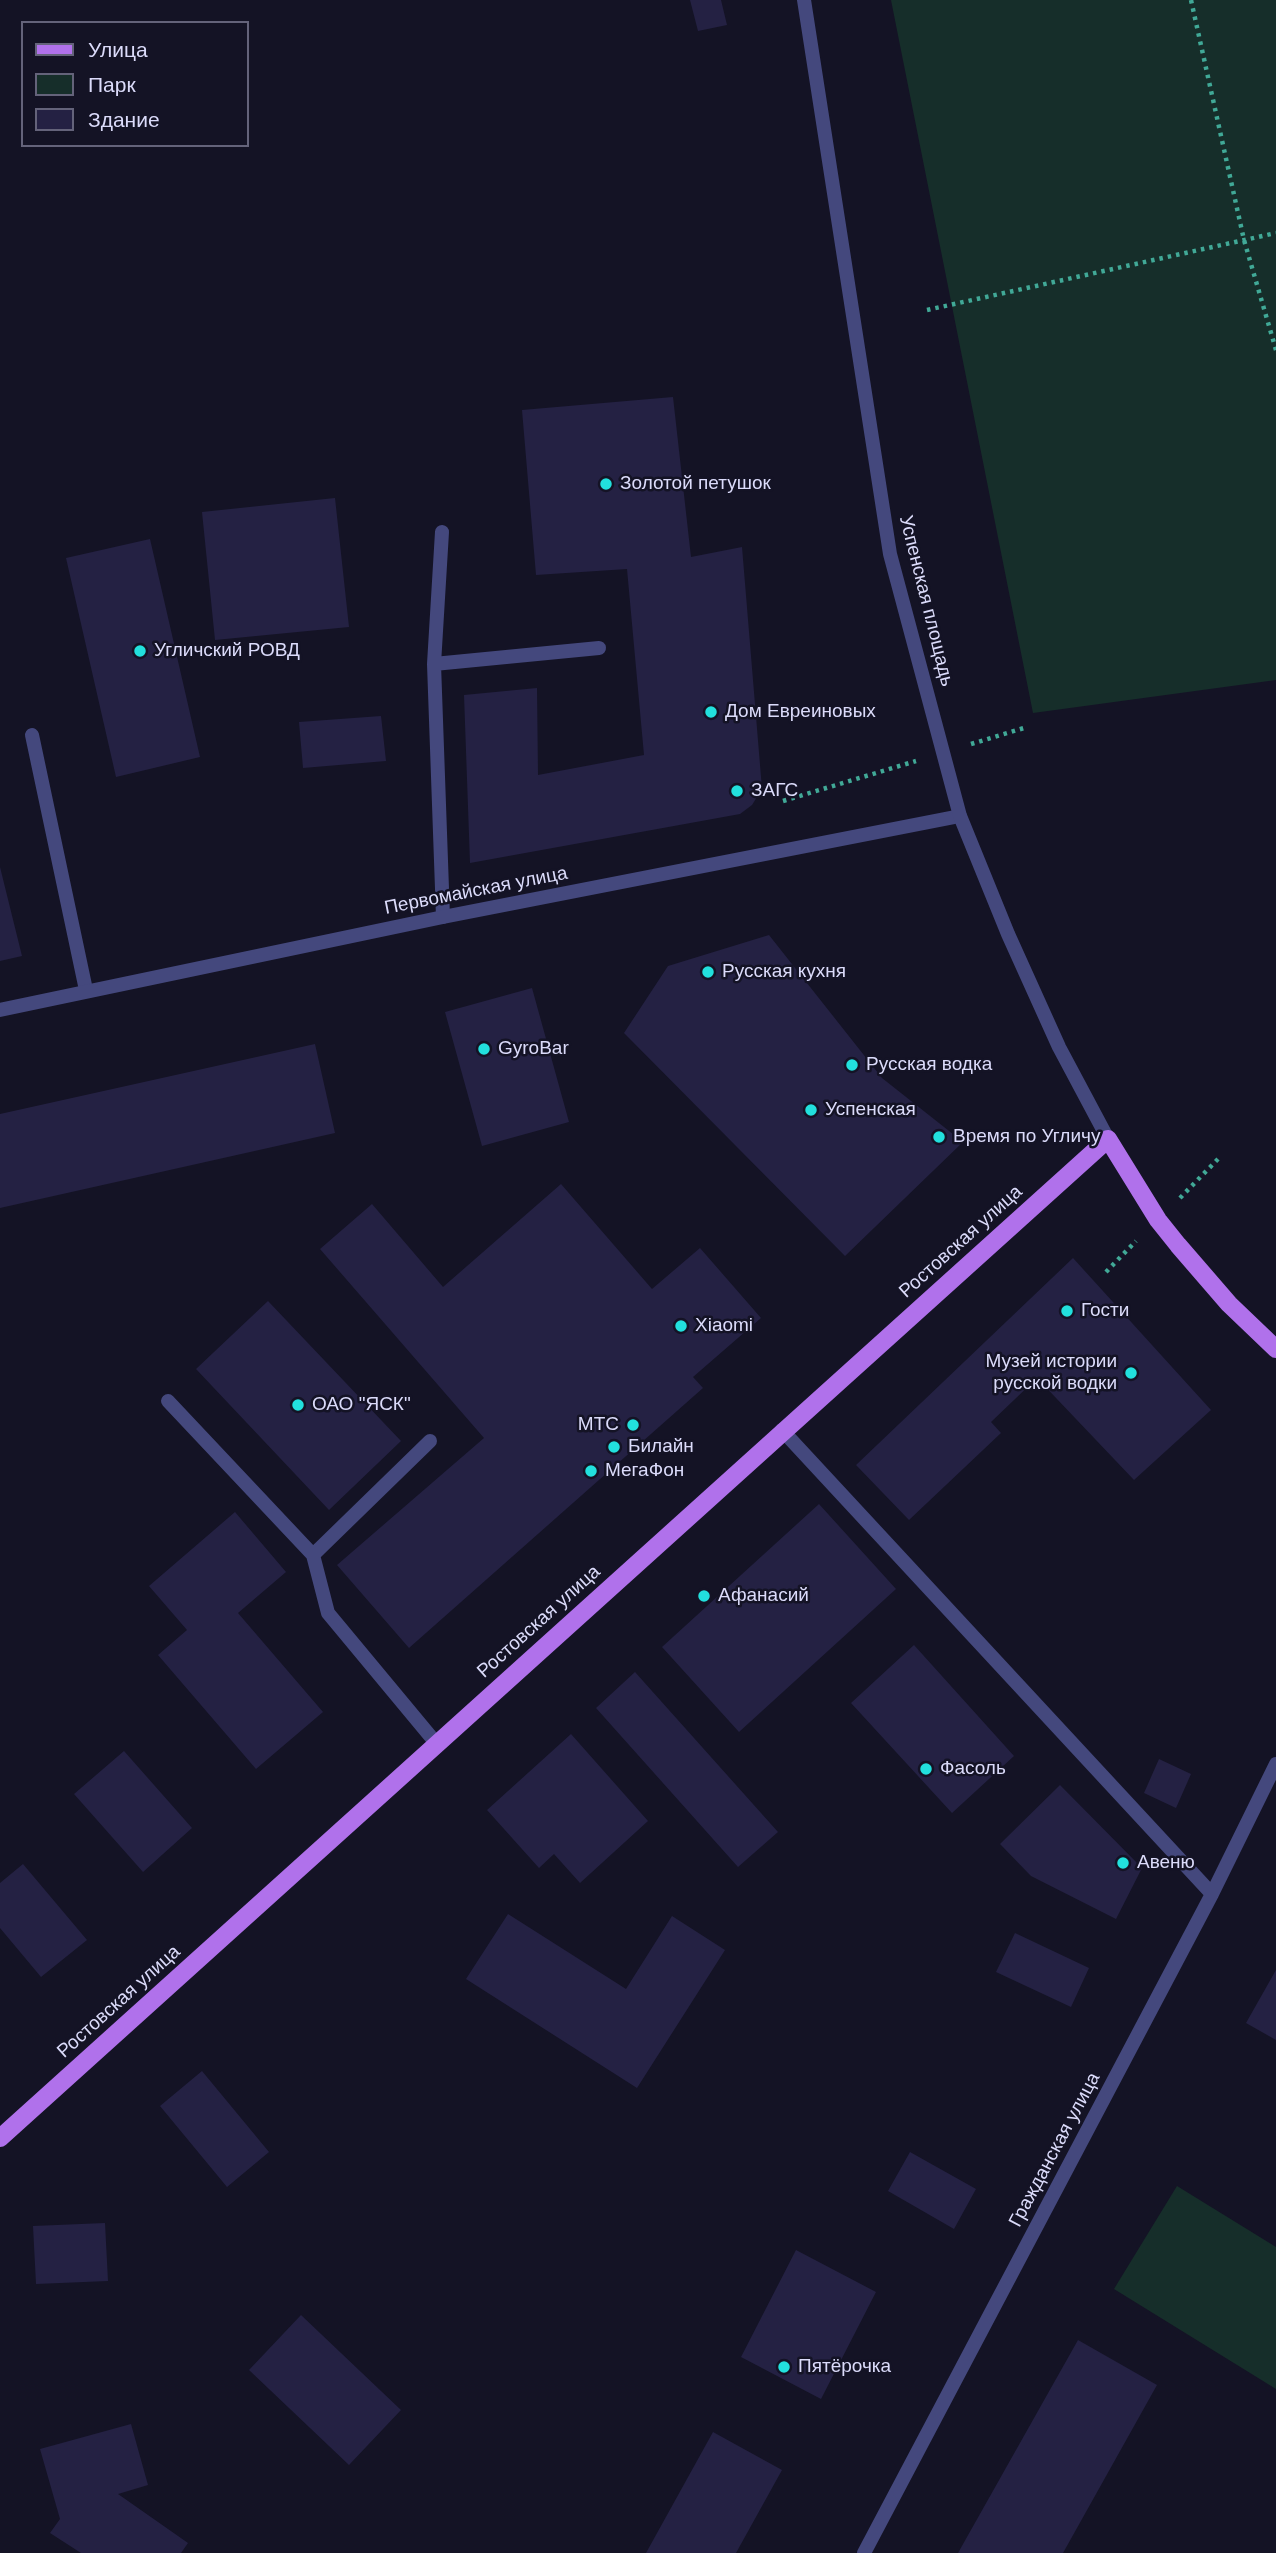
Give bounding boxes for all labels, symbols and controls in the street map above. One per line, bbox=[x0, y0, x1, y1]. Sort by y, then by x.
legend bbox=[21, 21, 248, 147]
text: Улица bbox=[88, 38, 148, 61]
text: Парк bbox=[88, 73, 136, 96]
text: Здание bbox=[88, 108, 160, 131]
place label: Золотой петушок bbox=[620, 473, 771, 495]
marker: Золотой петушок bbox=[598, 476, 614, 492]
street label: Успенская площадь bbox=[894, 513, 958, 689]
place label: Угличский РОВД bbox=[154, 640, 300, 662]
marker: Угличский РОВД bbox=[132, 643, 148, 659]
place label: Дом Евреиновых bbox=[725, 701, 876, 723]
marker: Дом Евреиновых bbox=[703, 704, 719, 720]
place label: ЗАГС bbox=[751, 780, 798, 802]
marker: ЗАГС bbox=[729, 783, 745, 799]
street label: Первомайская улица bbox=[382, 862, 570, 920]
place label: Русская кухня bbox=[722, 961, 846, 983]
marker: Русская кухня bbox=[700, 964, 716, 980]
place label: GyroBar bbox=[498, 1038, 569, 1060]
marker: GyroBar bbox=[476, 1041, 492, 1057]
place label: Русская водка bbox=[866, 1054, 992, 1076]
marker: Русская водка bbox=[844, 1057, 860, 1073]
place label: Успенская bbox=[825, 1099, 916, 1121]
marker: Успенская bbox=[803, 1102, 819, 1118]
place label: Время по Угличу bbox=[953, 1126, 1100, 1148]
marker: Время по Угличу bbox=[931, 1129, 947, 1145]
street label: Ростовская улица bbox=[895, 1181, 1027, 1303]
place label: Гости bbox=[1081, 1300, 1129, 1322]
marker: Гости bbox=[1059, 1303, 1075, 1319]
place label: Xiaomi bbox=[695, 1315, 753, 1337]
marker: Xiaomi bbox=[673, 1318, 689, 1334]
place label: Музей истории русской водки bbox=[986, 1351, 1117, 1395]
marker: Музей истории русской водки bbox=[1123, 1365, 1139, 1381]
place label: ОАО "ЯСК" bbox=[312, 1394, 411, 1416]
marker: ОАО "ЯСК" bbox=[290, 1397, 306, 1413]
place label: МТС bbox=[578, 1414, 619, 1436]
marker: МТС bbox=[625, 1417, 641, 1433]
place label: Билайн bbox=[628, 1436, 694, 1458]
marker: Билайн bbox=[606, 1439, 622, 1455]
place label: МегаФон bbox=[605, 1460, 684, 1482]
marker: МегаФон bbox=[583, 1463, 599, 1479]
street label: Ростовская улица bbox=[473, 1561, 605, 1683]
place label: Афанасий bbox=[718, 1585, 809, 1607]
marker: Афанасий bbox=[696, 1588, 712, 1604]
place label: Фасоль bbox=[940, 1758, 1006, 1780]
marker: Фасоль bbox=[918, 1761, 934, 1777]
place label: Авеню bbox=[1137, 1852, 1195, 1874]
marker: Авеню bbox=[1115, 1855, 1131, 1871]
street label: Ростовская улица bbox=[53, 1941, 185, 2063]
street label: Гражданская улица bbox=[1005, 2069, 1105, 2231]
place label: Пятёрочка bbox=[798, 2356, 891, 2378]
marker: Пятёрочка bbox=[776, 2359, 792, 2375]

